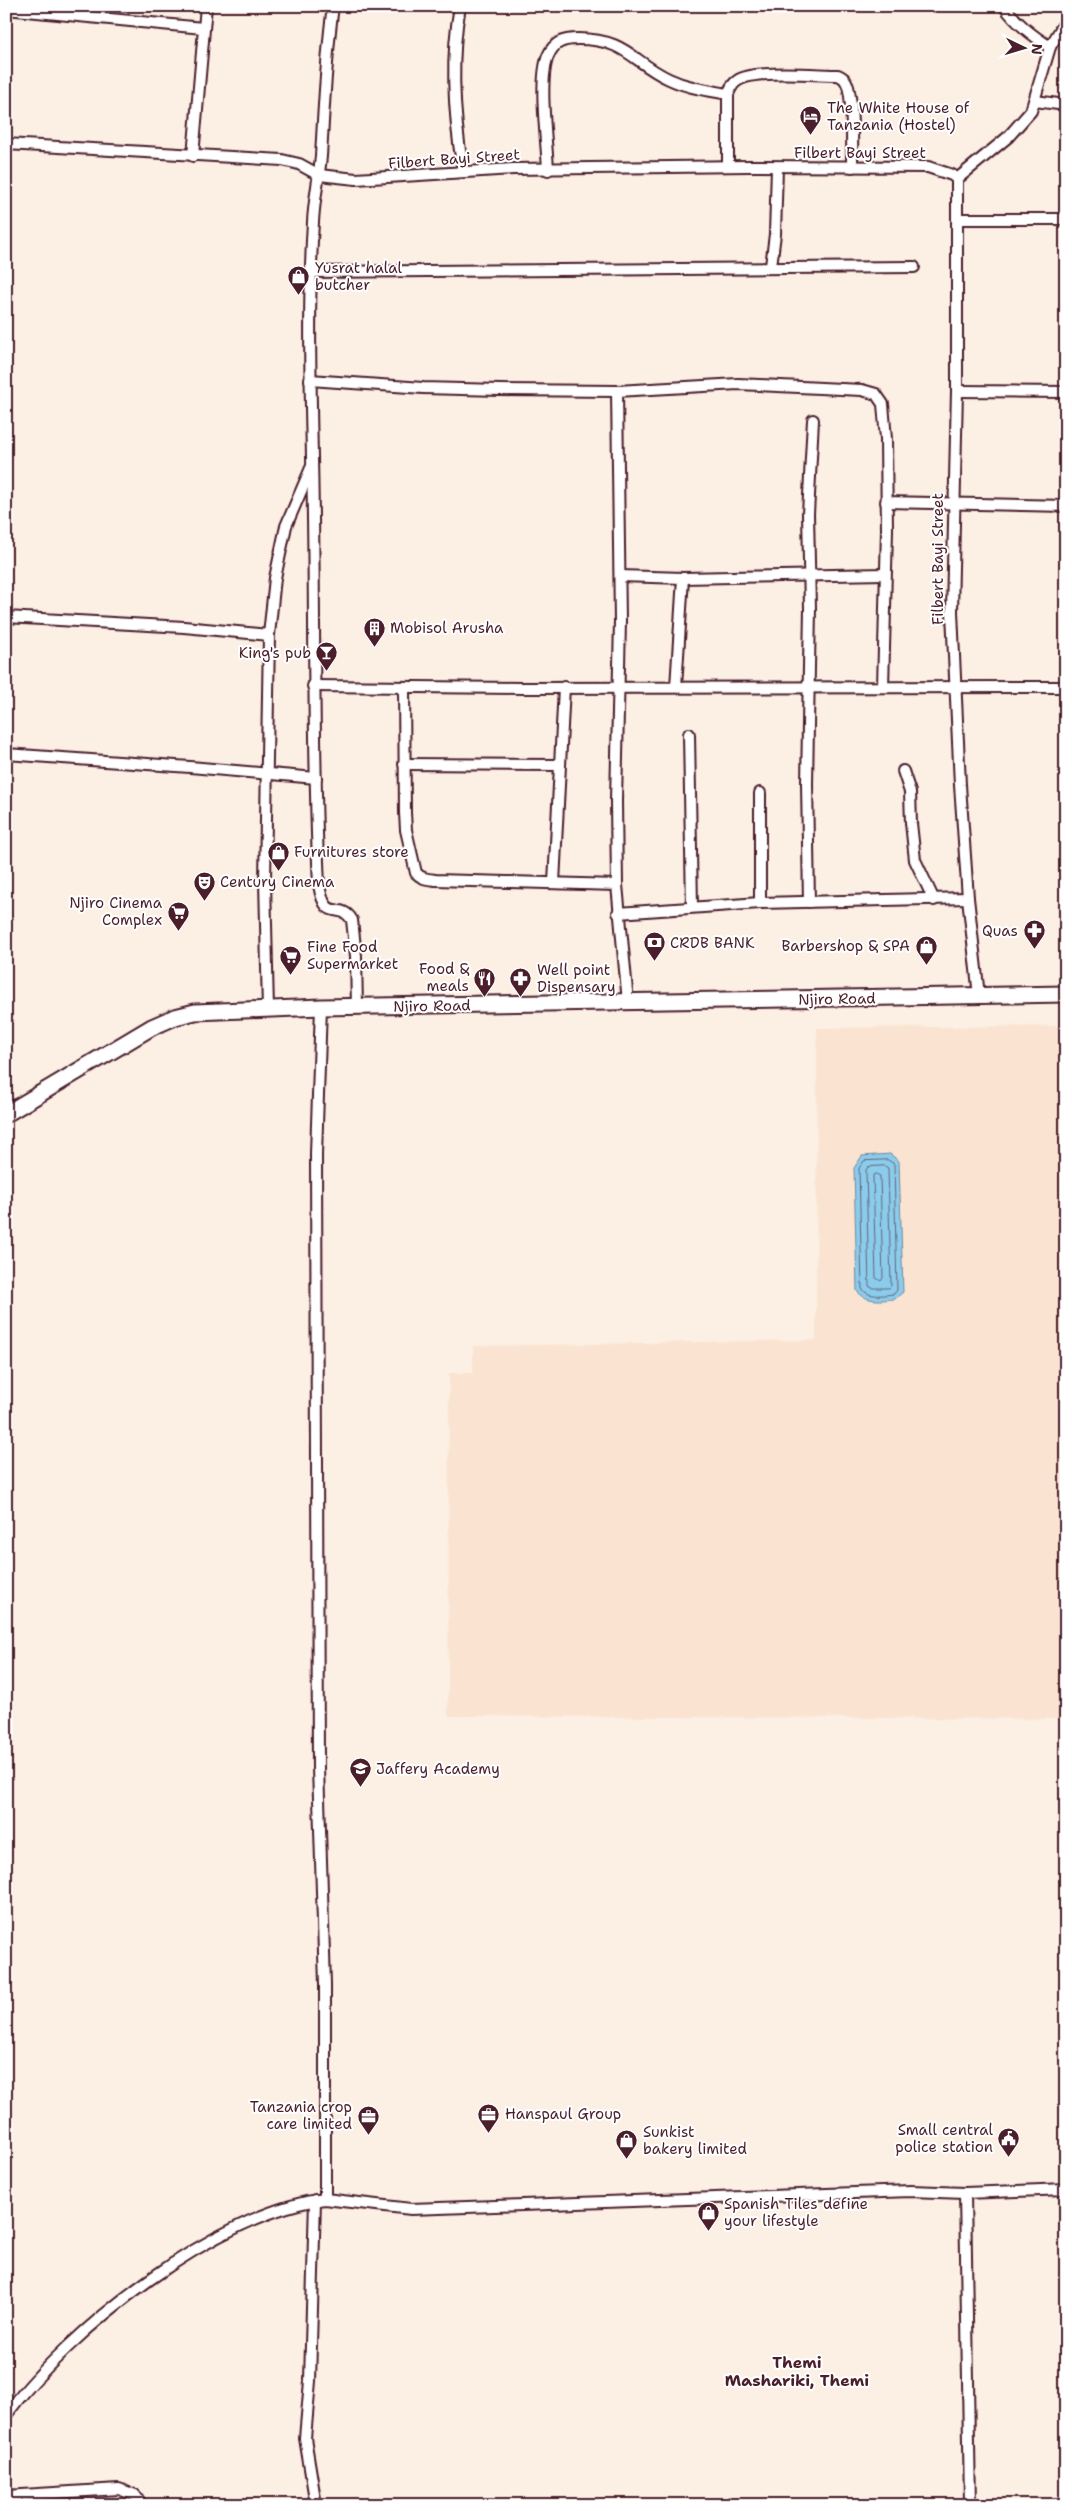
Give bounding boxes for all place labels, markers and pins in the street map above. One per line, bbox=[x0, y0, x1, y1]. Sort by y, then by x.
place label: The White House of Tanzania (Hostel) bbox=[827, 98, 970, 135]
hotel icon: The White House of Tanzania (Hostel) bbox=[799, 105, 823, 136]
place label: Yusrat halal butcher bbox=[315, 258, 403, 295]
shop icon: Yusrat halal butcher bbox=[287, 265, 311, 296]
building icon: Mobisol Arusha bbox=[362, 616, 386, 647]
place label: Mobisol Arusha bbox=[390, 618, 504, 638]
bar icon: King's pub bbox=[315, 641, 339, 672]
place label: King's pub bbox=[239, 643, 311, 663]
shop icon: Furnitures store bbox=[266, 840, 290, 871]
place label: Furnitures store bbox=[294, 842, 409, 862]
theatre icon: Century Cinema bbox=[192, 870, 216, 901]
place label: Century Cinema bbox=[220, 872, 335, 892]
place label: Njiro Cinema Complex bbox=[69, 893, 163, 930]
supermarket icon: Njiro Cinema Complex bbox=[166, 900, 190, 931]
pharmacy icon: Quas bbox=[1022, 919, 1046, 950]
place label: Quas bbox=[982, 921, 1018, 941]
bank icon: CRDB BANK bbox=[642, 931, 666, 962]
place label: CRDB BANK bbox=[670, 933, 755, 953]
shop icon: Barbershop & SPA bbox=[914, 934, 938, 965]
place label: Barbershop & SPA bbox=[782, 936, 910, 956]
place label: Fine Food Supermarket bbox=[307, 937, 398, 974]
supermarket icon: Fine Food Supermarket bbox=[279, 944, 303, 975]
place label: Food & meals bbox=[419, 959, 470, 996]
place label: Well point Dispensary bbox=[537, 960, 616, 997]
restaurant icon: Food & meals bbox=[473, 966, 497, 997]
pharmacy icon: Well point Dispensary bbox=[509, 967, 533, 998]
school or university icon: Jaffery Academy bbox=[348, 1757, 372, 1788]
place label: Jaffery Academy bbox=[376, 1759, 500, 1779]
place label: Tanzania crop care limited bbox=[250, 2097, 352, 2134]
office icon: Hanspaul Group bbox=[477, 2102, 501, 2133]
office icon: Tanzania crop care limited bbox=[356, 2104, 380, 2135]
place label: Hanspaul Group bbox=[505, 2104, 621, 2124]
place label: Small central police station bbox=[895, 2120, 993, 2157]
place label: Sunkist bakery limited bbox=[643, 2122, 748, 2159]
public building icon: Small central police station bbox=[997, 2127, 1021, 2158]
shop icon: Sunkist bakery limited bbox=[615, 2129, 639, 2160]
place label: Spanish Tiles define your lifestyle bbox=[724, 2194, 868, 2231]
shop icon: Spanish Tiles define your lifestyle bbox=[696, 2201, 720, 2232]

